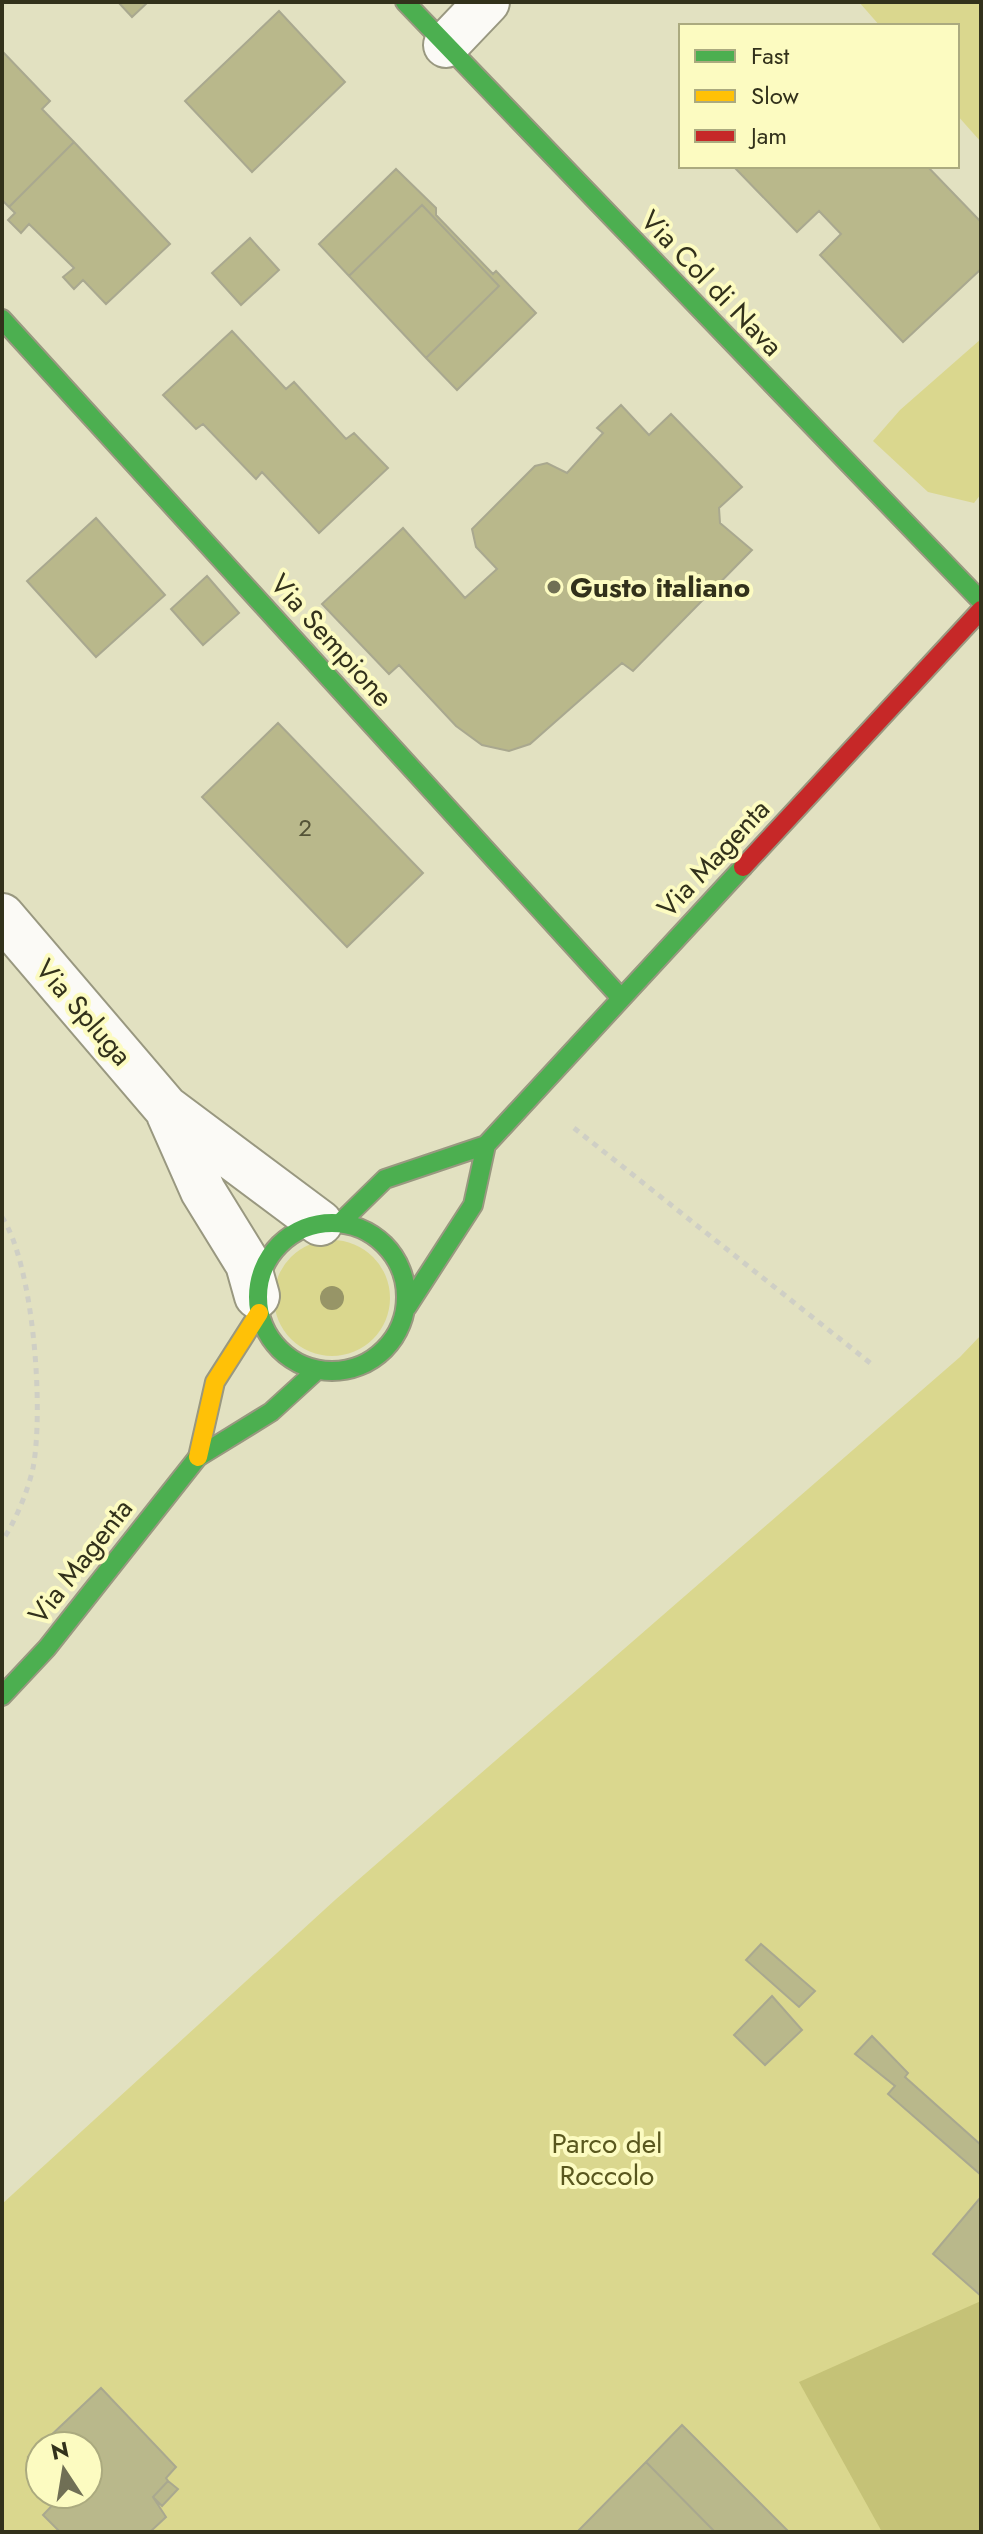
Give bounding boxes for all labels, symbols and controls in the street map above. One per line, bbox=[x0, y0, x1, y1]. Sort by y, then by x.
legend bbox=[679, 24, 959, 168]
text: Fast bbox=[751, 38, 789, 73]
text: Slow bbox=[751, 78, 799, 113]
text: Jam bbox=[748, 118, 787, 153]
street label: Via Col di Nava bbox=[631, 201, 792, 366]
street label: Via Sempione bbox=[261, 565, 403, 716]
place label: Gusto italiano bbox=[570, 567, 750, 608]
marker: Gusto italiano bbox=[545, 578, 563, 596]
street label: Via Magenta bbox=[648, 790, 779, 927]
house number: 2 bbox=[298, 810, 312, 845]
street label: Via Spluga bbox=[26, 950, 142, 1075]
street label: Via Magenta bbox=[18, 1490, 142, 1633]
park label: Parco del Roccolo bbox=[551, 2123, 663, 2196]
north arrow bbox=[24, 2430, 104, 2510]
text: N bbox=[48, 2433, 72, 2468]

